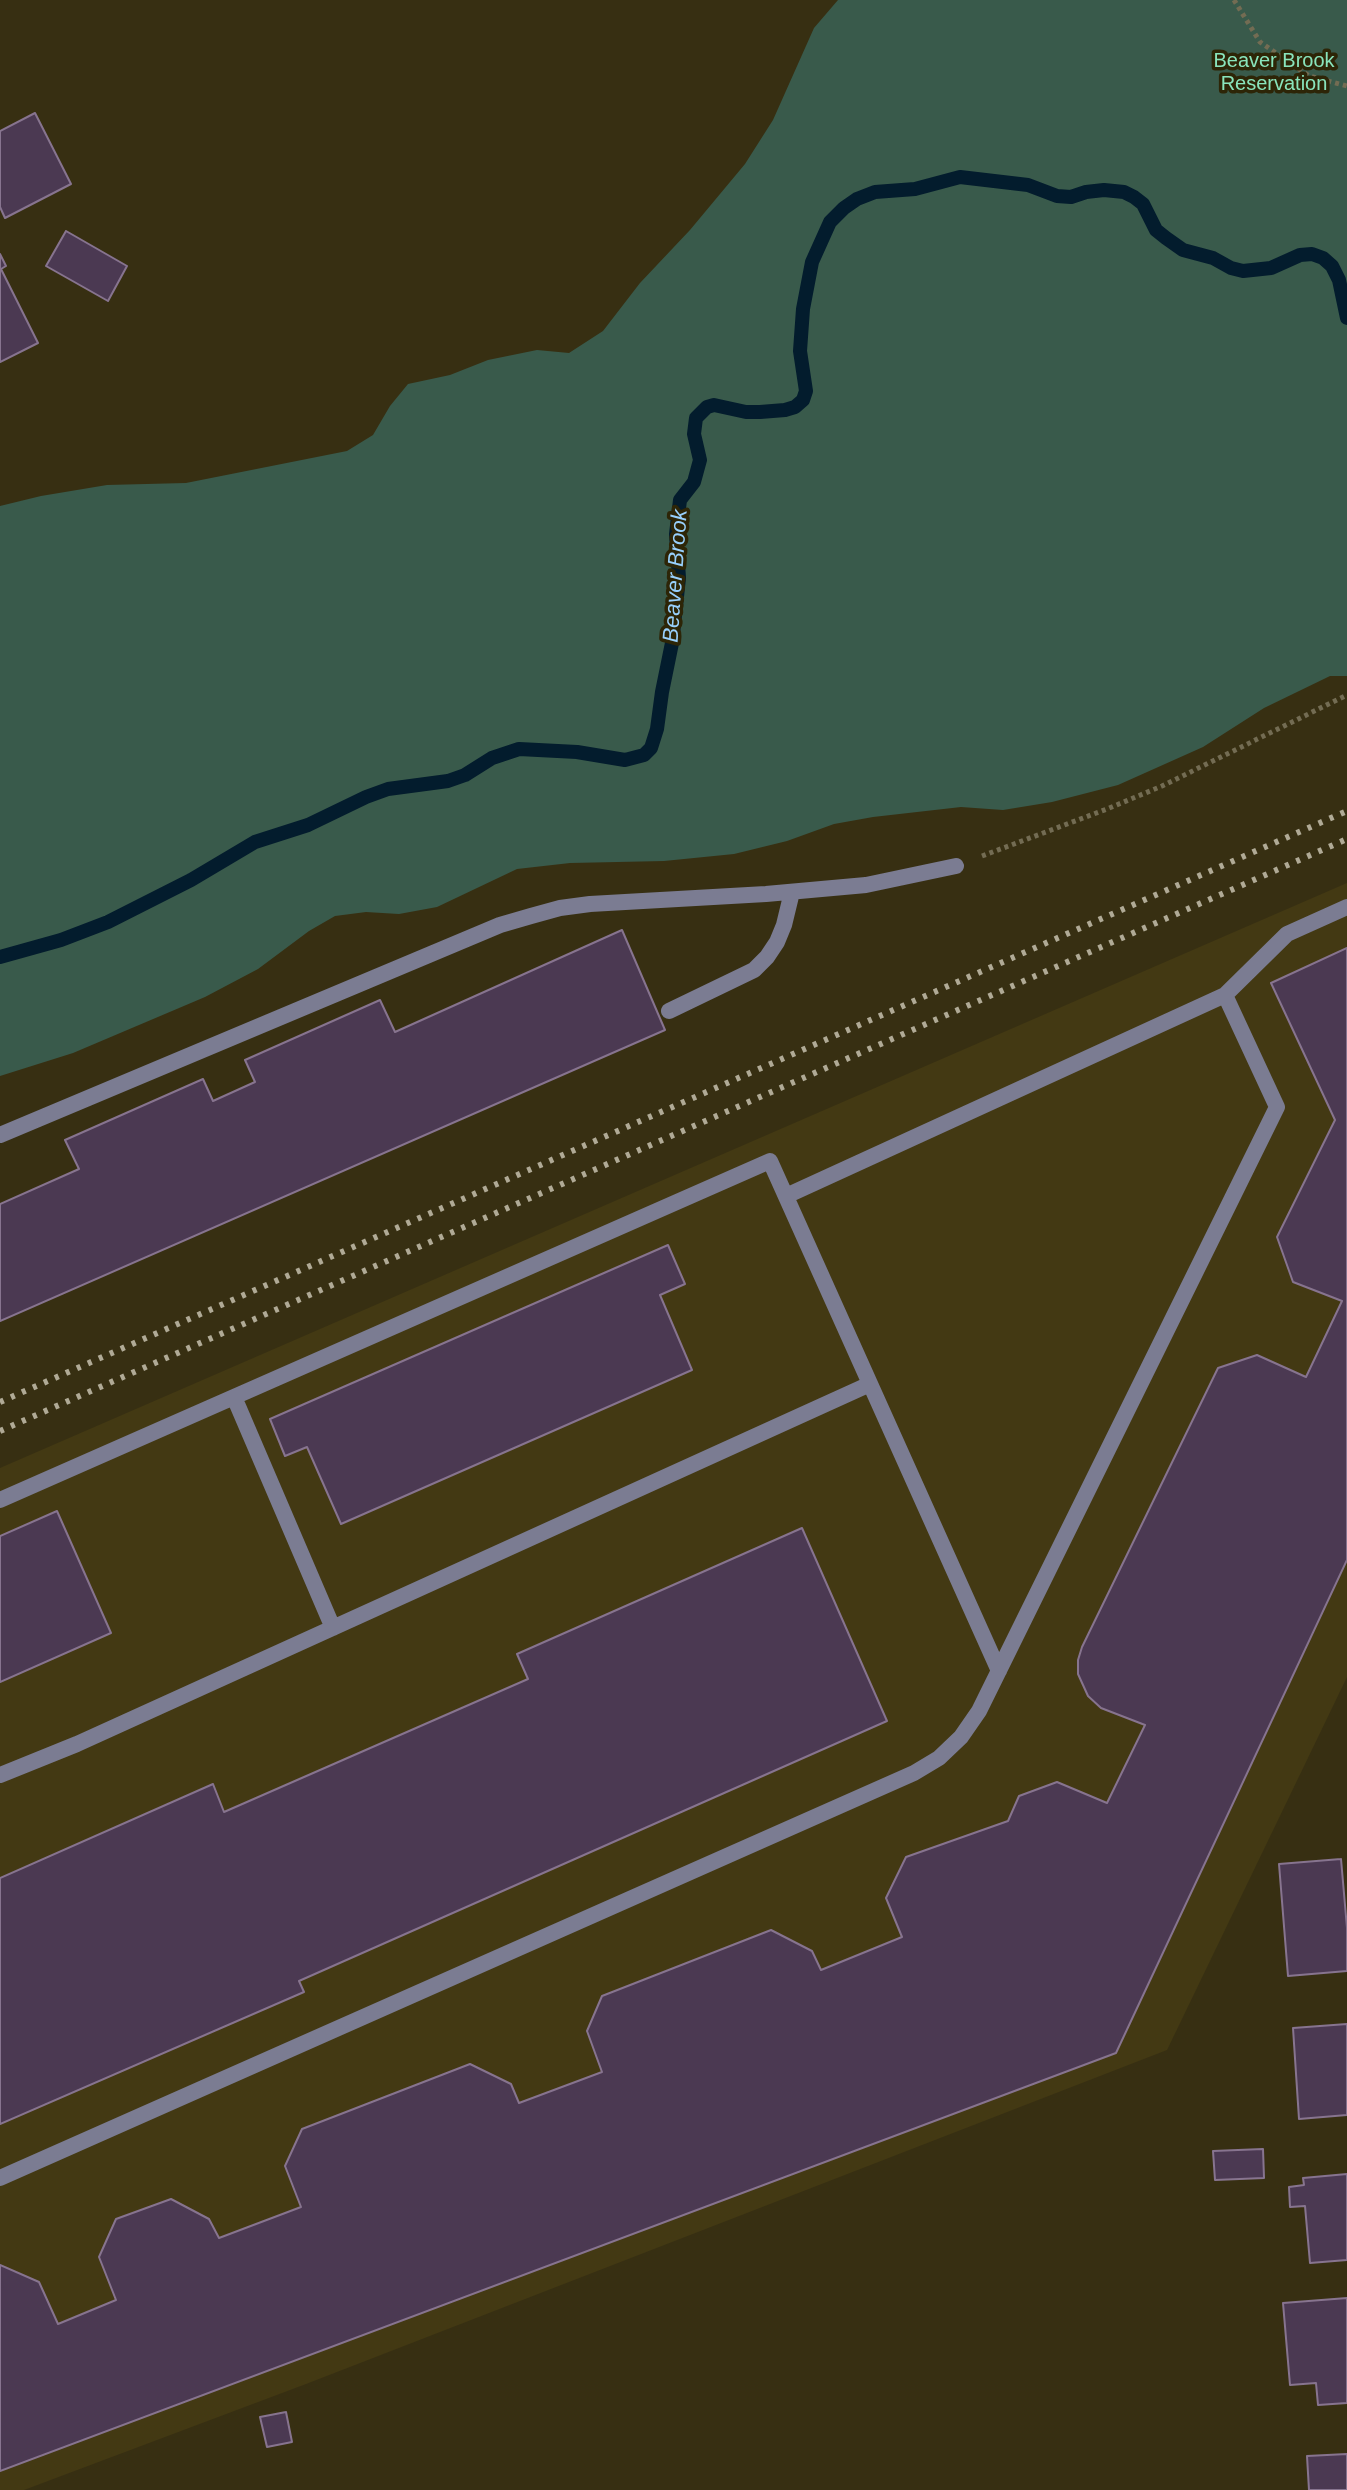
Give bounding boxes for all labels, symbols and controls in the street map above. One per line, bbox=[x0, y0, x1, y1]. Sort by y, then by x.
park label: Beaver Brook Reservation bbox=[1213, 49, 1335, 96]
water label: Beaver Brook bbox=[658, 509, 694, 643]

